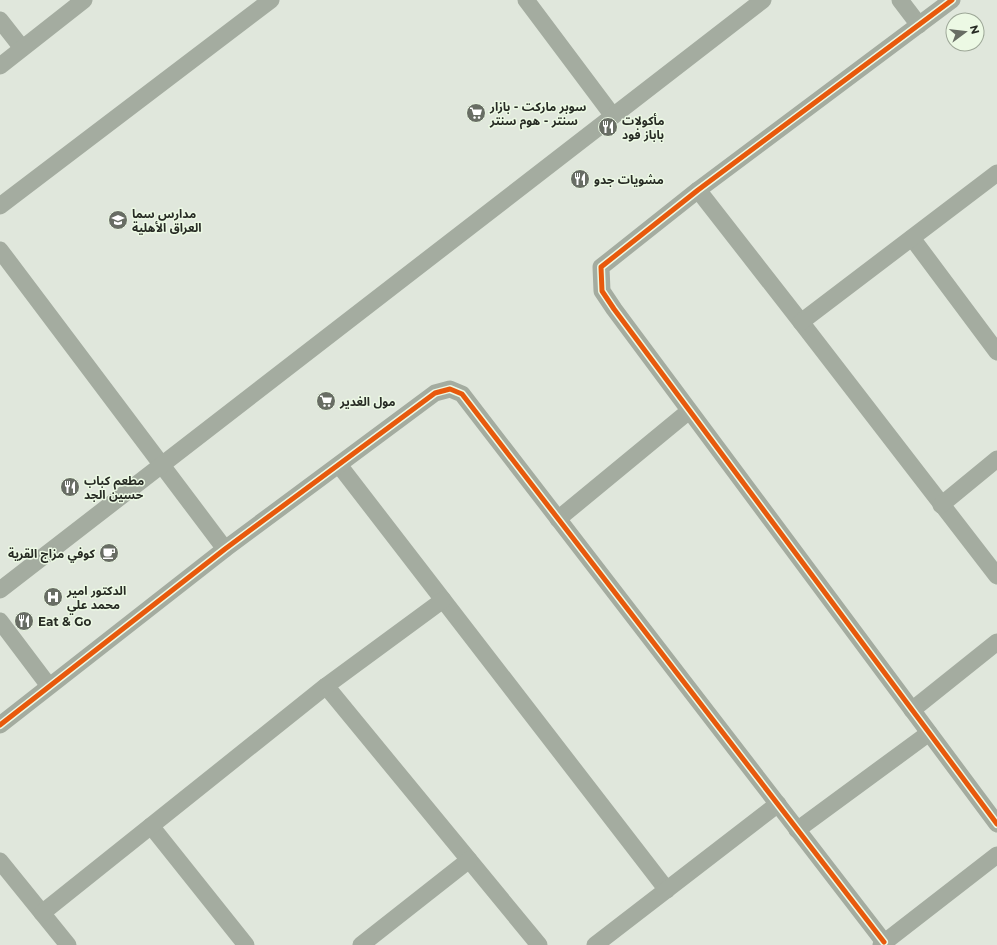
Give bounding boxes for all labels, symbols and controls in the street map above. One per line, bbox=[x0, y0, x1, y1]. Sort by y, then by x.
north arrow bbox=[945, 12, 985, 52]
text: N bbox=[967, 23, 983, 36]
place label: سوبر ماركت - بازار سنتر - هوم سنتر bbox=[489, 99, 587, 130]
supermarket icon: سوبر ماركت - بازار سنتر - هوم سنتر bbox=[465, 102, 487, 124]
place label: مأكولات باباز فود bbox=[622, 113, 664, 142]
restaurant icon: مأكولات باباز فود bbox=[597, 116, 619, 138]
restaurant icon: مشويات جدو bbox=[569, 168, 591, 190]
place label: مشويات جدو bbox=[594, 172, 664, 187]
place label: مدارس سما العراق الأهلية bbox=[132, 206, 201, 235]
school or university icon: مدارس سما العراق الأهلية bbox=[107, 209, 129, 231]
supermarket icon: مول الغدير bbox=[315, 390, 337, 412]
place label: مول الغدير bbox=[339, 394, 396, 409]
place label: مطعم كباب حسين الجد bbox=[84, 473, 144, 502]
restaurant icon: مطعم كباب حسين الجد bbox=[59, 476, 81, 498]
cafe icon: كوفي مزاج القرية bbox=[98, 542, 120, 564]
place label: كوفي مزاج القرية bbox=[8, 546, 96, 563]
place label: الدكتور امير محمد علي bbox=[66, 583, 126, 614]
hospital icon: الدكتور امير محمد علي bbox=[42, 586, 64, 608]
restaurant icon: Eat & Go bbox=[13, 610, 35, 632]
place label: Eat & Go bbox=[38, 614, 91, 629]

